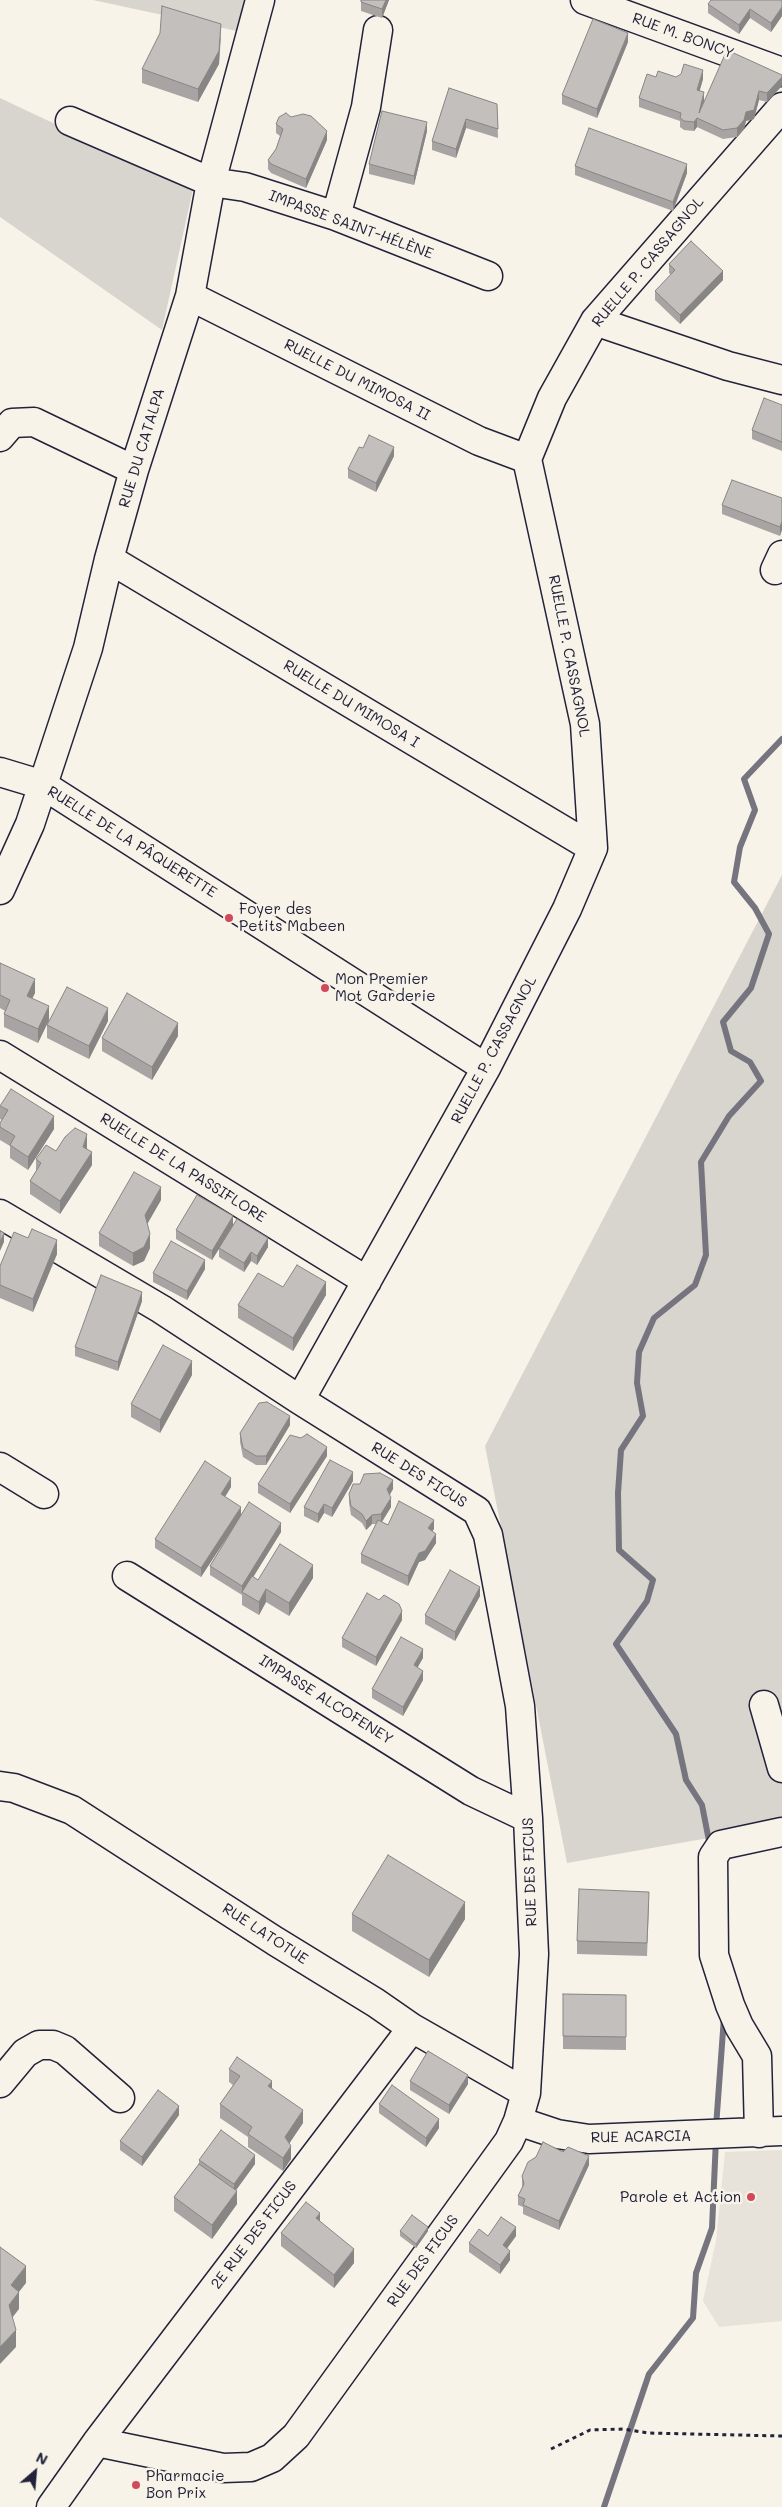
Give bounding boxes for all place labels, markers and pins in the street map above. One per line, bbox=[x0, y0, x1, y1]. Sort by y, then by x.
place label: Foyer des Petits Mabeen bbox=[239, 900, 345, 935]
marker: Foyer des Petits Mabeen bbox=[223, 912, 235, 924]
place label: Mon Premier Mot Garderie bbox=[335, 970, 435, 1005]
marker: Mon Premier Mot Garderie bbox=[319, 982, 331, 994]
place label: Parole et Action bbox=[620, 2188, 741, 2206]
marker: Parole et Action bbox=[745, 2191, 757, 2203]
place label: Pharmacie Bon Prix bbox=[146, 2467, 224, 2502]
marker: Pharmacie Bon Prix bbox=[130, 2479, 142, 2491]

